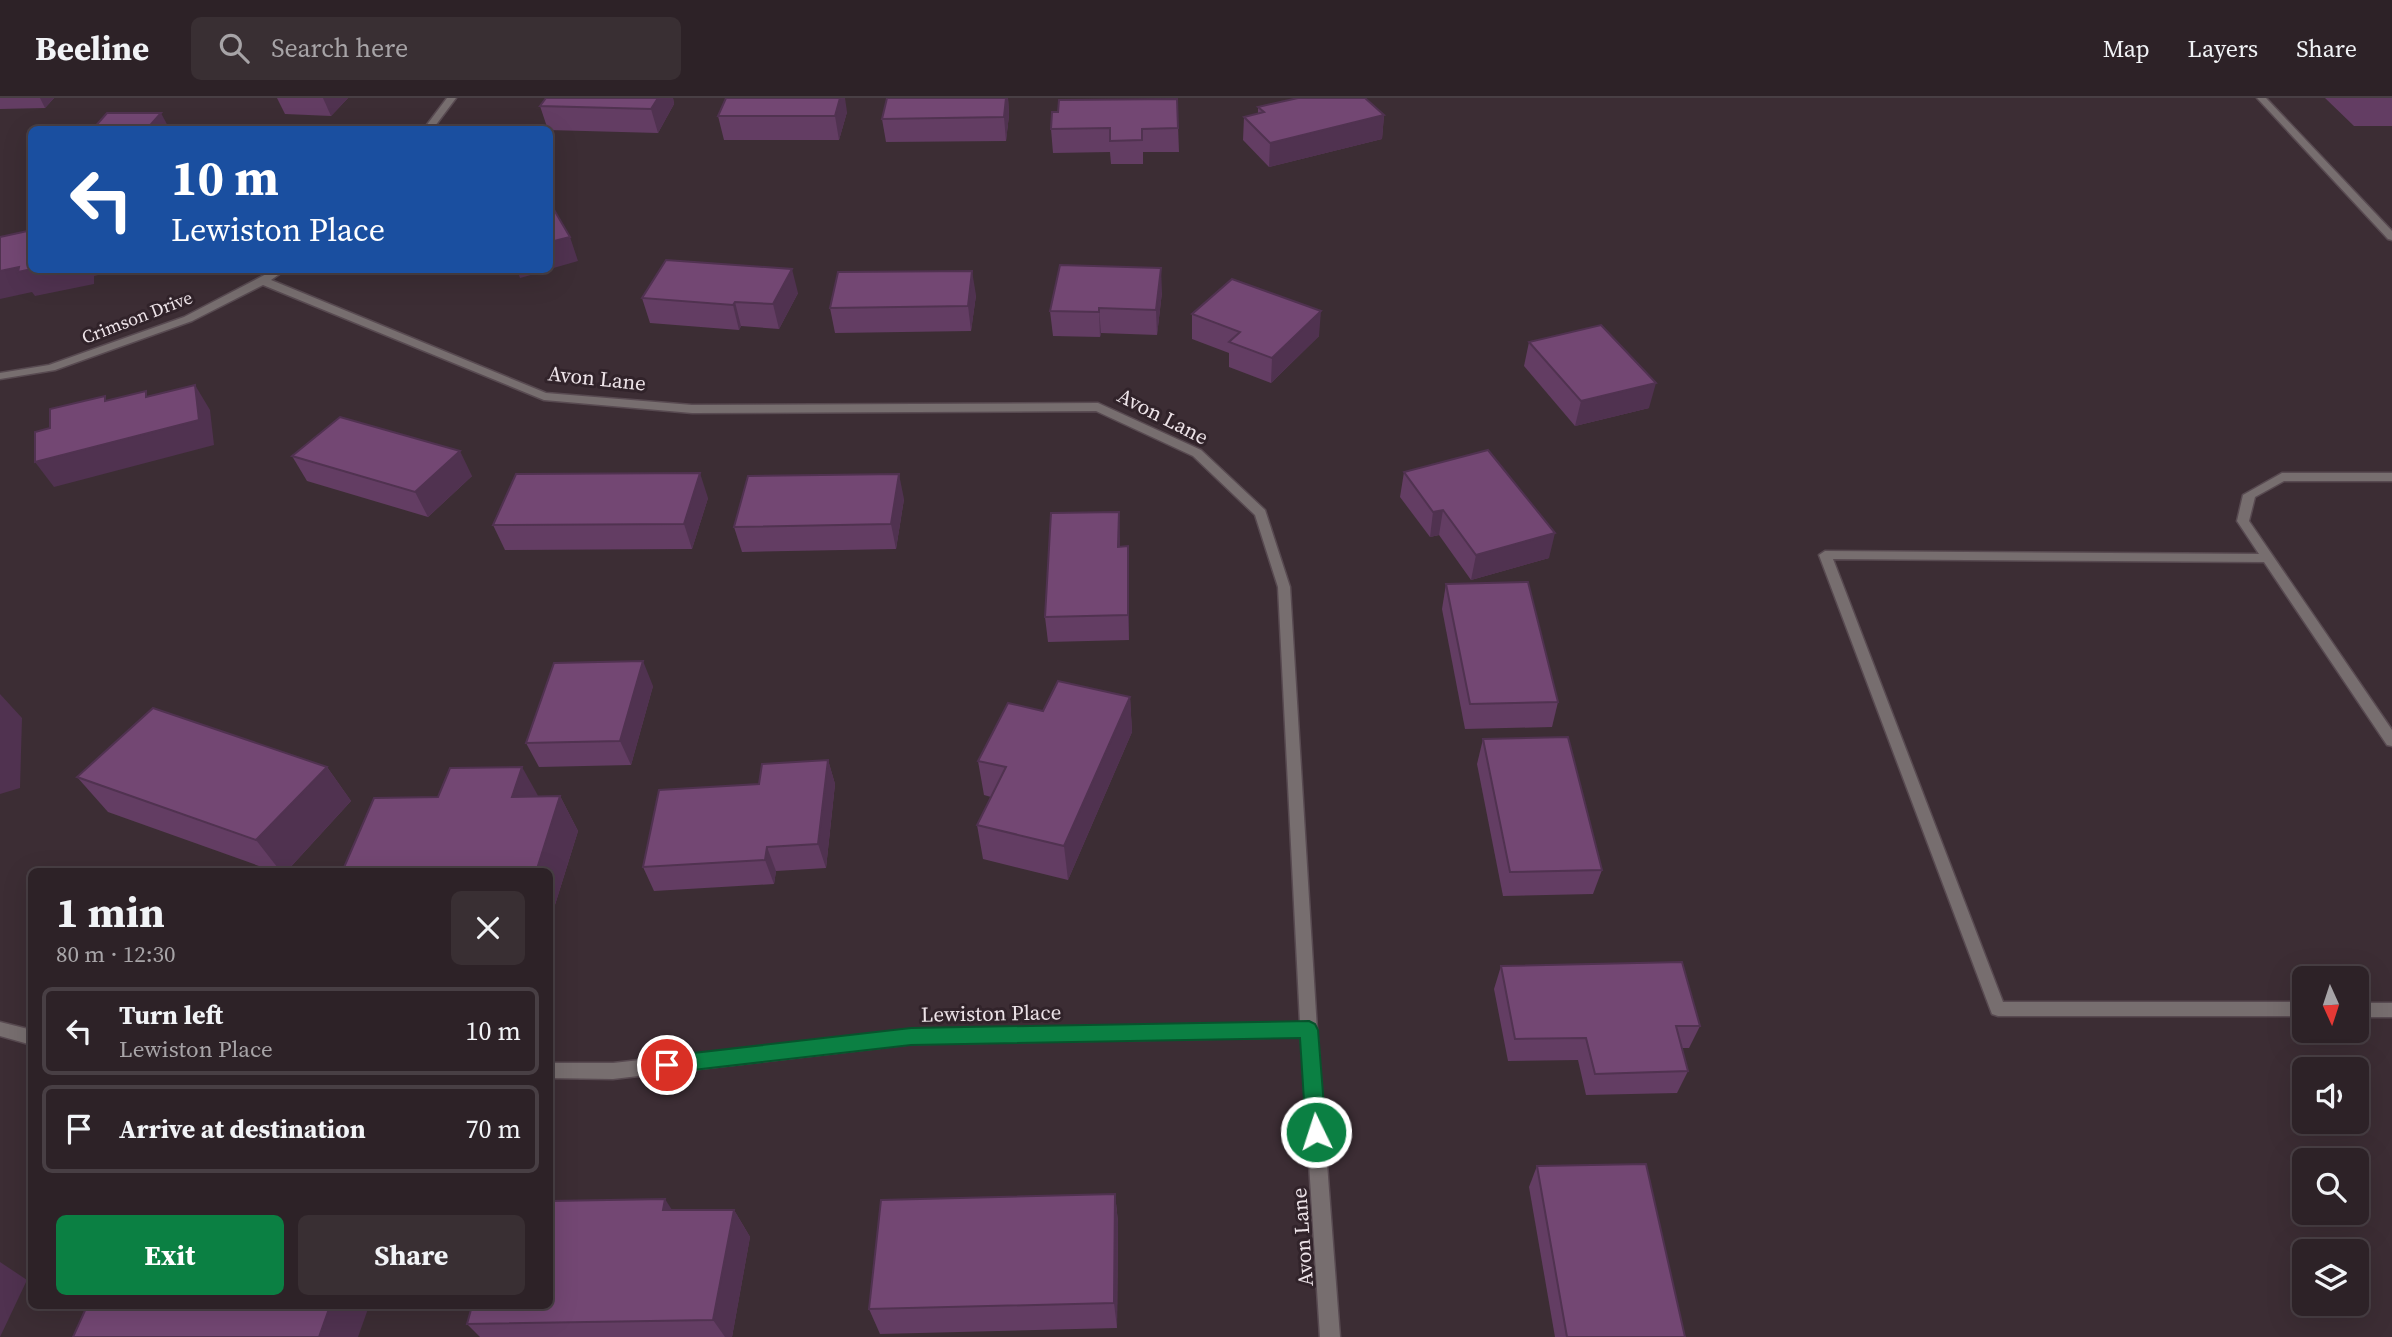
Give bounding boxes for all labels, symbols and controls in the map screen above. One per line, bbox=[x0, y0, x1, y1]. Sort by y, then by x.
search box bbox=[191, 17, 681, 80]
text: Beeline bbox=[35, 26, 149, 71]
icon: search bbox=[215, 29, 253, 67]
text: Search here bbox=[271, 30, 408, 66]
text: Map bbox=[2103, 32, 2150, 65]
text: Layers bbox=[2188, 32, 2258, 65]
text: Share bbox=[2296, 32, 2357, 65]
text: 10 m bbox=[171, 144, 279, 211]
icon: left bbox=[56, 154, 147, 245]
text: Lewiston Place bbox=[171, 208, 385, 252]
street label: Crimson Drive bbox=[78, 284, 196, 350]
street label: Avon Lane bbox=[546, 358, 648, 398]
street label: Avon Lane bbox=[1113, 381, 1213, 451]
text: 1 min bbox=[56, 883, 165, 941]
button: close bbox=[451, 891, 525, 965]
text: 80 m · 12:30 bbox=[56, 938, 176, 970]
north arrow bbox=[2292, 966, 2370, 1043]
map controls bbox=[2292, 966, 2369, 1316]
text: Turn left bbox=[119, 997, 223, 1033]
street label: Lewiston Place bbox=[921, 997, 1061, 1029]
icon: left bbox=[60, 1012, 98, 1050]
text: 10 m bbox=[466, 1013, 521, 1049]
text: Lewiston Place bbox=[119, 1033, 273, 1065]
pin bbox=[637, 1035, 697, 1095]
icon: arrive bbox=[648, 1046, 686, 1084]
button: sound bbox=[2292, 1057, 2369, 1134]
position arrow bbox=[1279, 1095, 1353, 1169]
icon: arrive bbox=[60, 1110, 98, 1148]
text: Arrive at destination bbox=[119, 1111, 366, 1147]
text: 70 m bbox=[466, 1111, 521, 1147]
button: search bbox=[2292, 1148, 2369, 1225]
street label: Avon Lane bbox=[1284, 1187, 1320, 1287]
button: Exit bbox=[56, 1215, 284, 1295]
button: Share bbox=[298, 1215, 525, 1295]
button: layers bbox=[2292, 1239, 2369, 1316]

